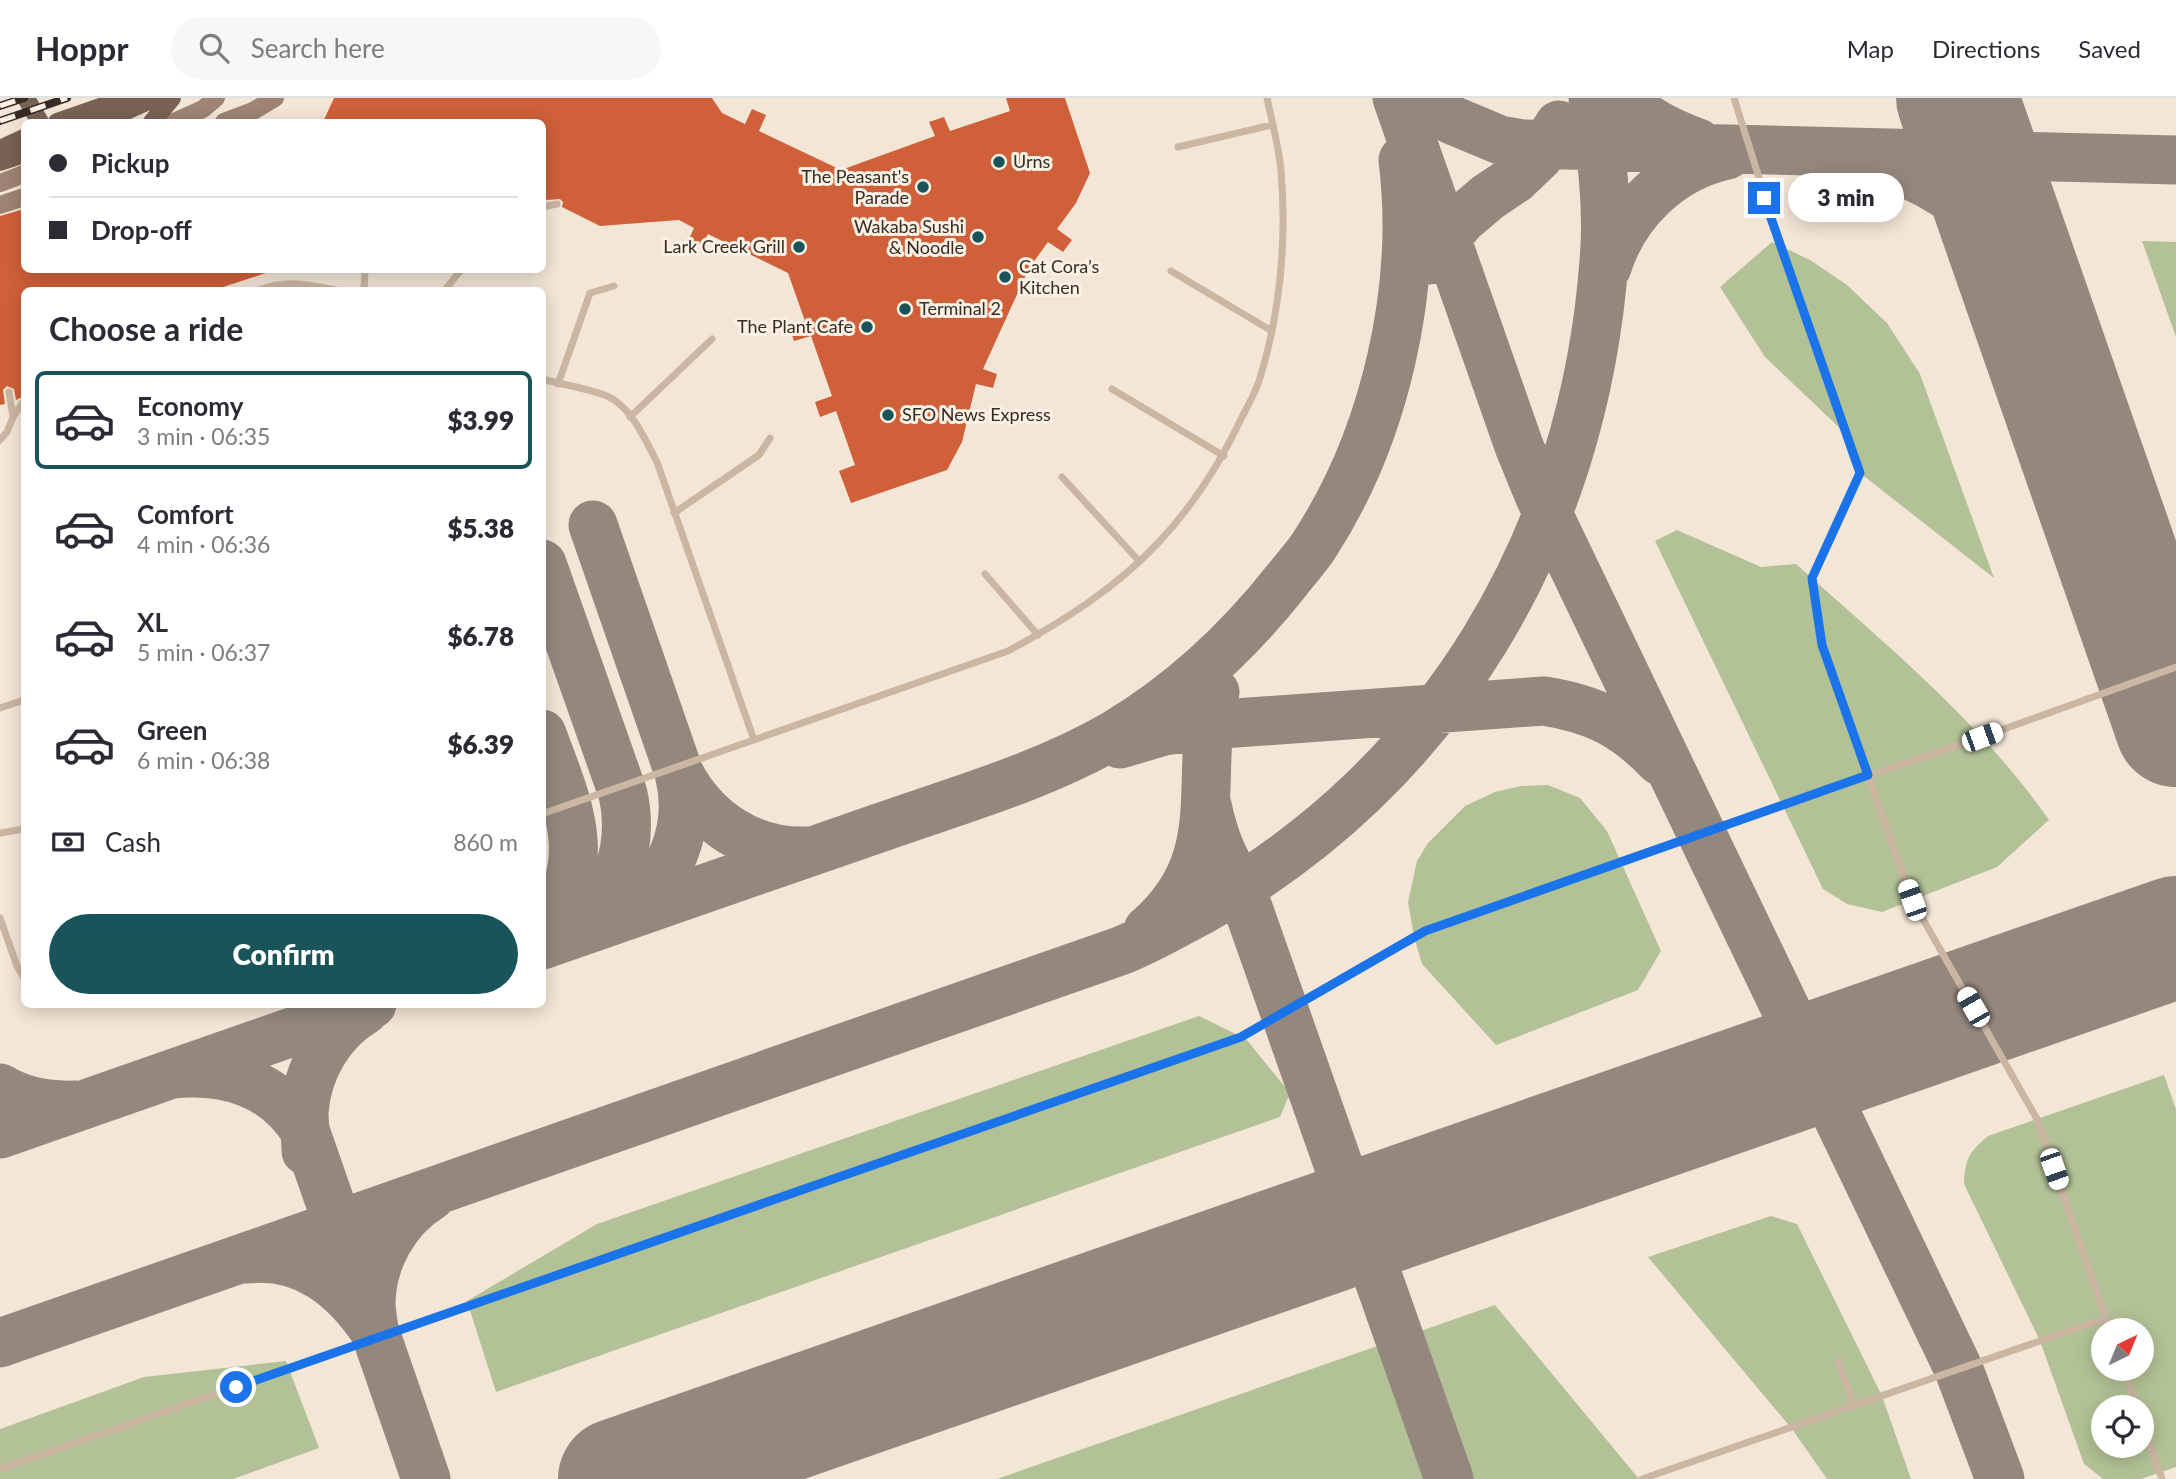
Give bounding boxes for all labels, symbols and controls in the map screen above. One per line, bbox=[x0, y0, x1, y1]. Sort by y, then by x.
search box bbox=[171, 17, 661, 80]
text: Hoppr bbox=[35, 28, 129, 68]
icon: search bbox=[195, 29, 233, 67]
text: Search here bbox=[251, 32, 385, 64]
text: Map bbox=[1847, 34, 1894, 63]
text: Directions bbox=[1932, 34, 2040, 63]
text: Saved bbox=[2078, 34, 2141, 63]
text: Pickup bbox=[91, 147, 170, 179]
place label: Urns bbox=[1013, 150, 1051, 172]
marker: Urns bbox=[991, 154, 1007, 170]
place label: The Peasant's Parade bbox=[801, 165, 909, 208]
callout: 3 min bbox=[1788, 174, 1904, 222]
marker: The Peasant's Parade bbox=[915, 179, 931, 195]
route end bbox=[1748, 182, 1780, 214]
text: 3 min bbox=[1817, 183, 1875, 211]
text: Drop-off bbox=[91, 214, 192, 246]
place label: Wakaba Sushi & Noodle bbox=[854, 215, 964, 258]
marker: Wakaba Sushi & Noodle bbox=[970, 229, 986, 245]
place label: Lark Creek Grill bbox=[663, 235, 785, 257]
marker: Lark Creek Grill bbox=[791, 239, 807, 255]
place label: Cat Cora’s Kitchen bbox=[1019, 255, 1099, 298]
marker: Cat Cora’s Kitchen bbox=[997, 269, 1013, 285]
place label: Terminal 2 bbox=[919, 297, 1001, 319]
marker: Terminal 2 bbox=[897, 301, 913, 317]
text: Choose a ride bbox=[49, 309, 243, 348]
place label: The Plant Cafe bbox=[737, 315, 853, 337]
marker: The Plant Cafe bbox=[859, 319, 875, 335]
icon: car bbox=[53, 389, 116, 452]
text: Economy bbox=[137, 390, 243, 422]
place label: SFO News Express bbox=[902, 403, 1051, 425]
text: $3.99 bbox=[447, 404, 514, 436]
marker: SFO News Express bbox=[880, 407, 896, 423]
text: 3 min · 06:35 bbox=[137, 422, 270, 450]
icon: car bbox=[53, 497, 116, 560]
text: Comfort bbox=[137, 498, 234, 530]
text: $5.38 bbox=[447, 512, 514, 544]
text: 4 min · 06:36 bbox=[137, 530, 270, 558]
icon: car bbox=[53, 605, 116, 668]
text: XL bbox=[137, 606, 168, 638]
text: $6.78 bbox=[447, 620, 514, 652]
text: 5 min · 06:37 bbox=[137, 638, 270, 666]
icon: car bbox=[53, 713, 116, 776]
text: Green bbox=[137, 714, 207, 746]
car bbox=[1959, 720, 2006, 754]
text: $6.39 bbox=[447, 728, 514, 760]
text: 6 min · 06:38 bbox=[137, 746, 270, 774]
icon: cash bbox=[49, 823, 87, 861]
text: Cash bbox=[105, 826, 161, 858]
text: 860 m bbox=[453, 828, 518, 856]
car bbox=[1896, 877, 1929, 923]
button: Confirm bbox=[49, 914, 518, 994]
car bbox=[1954, 984, 1993, 1030]
car bbox=[2038, 1146, 2071, 1192]
north arrow bbox=[2091, 1318, 2154, 1381]
map controls bbox=[2091, 1318, 2154, 1458]
route start bbox=[220, 1371, 252, 1403]
button: locate bbox=[2091, 1395, 2154, 1458]

